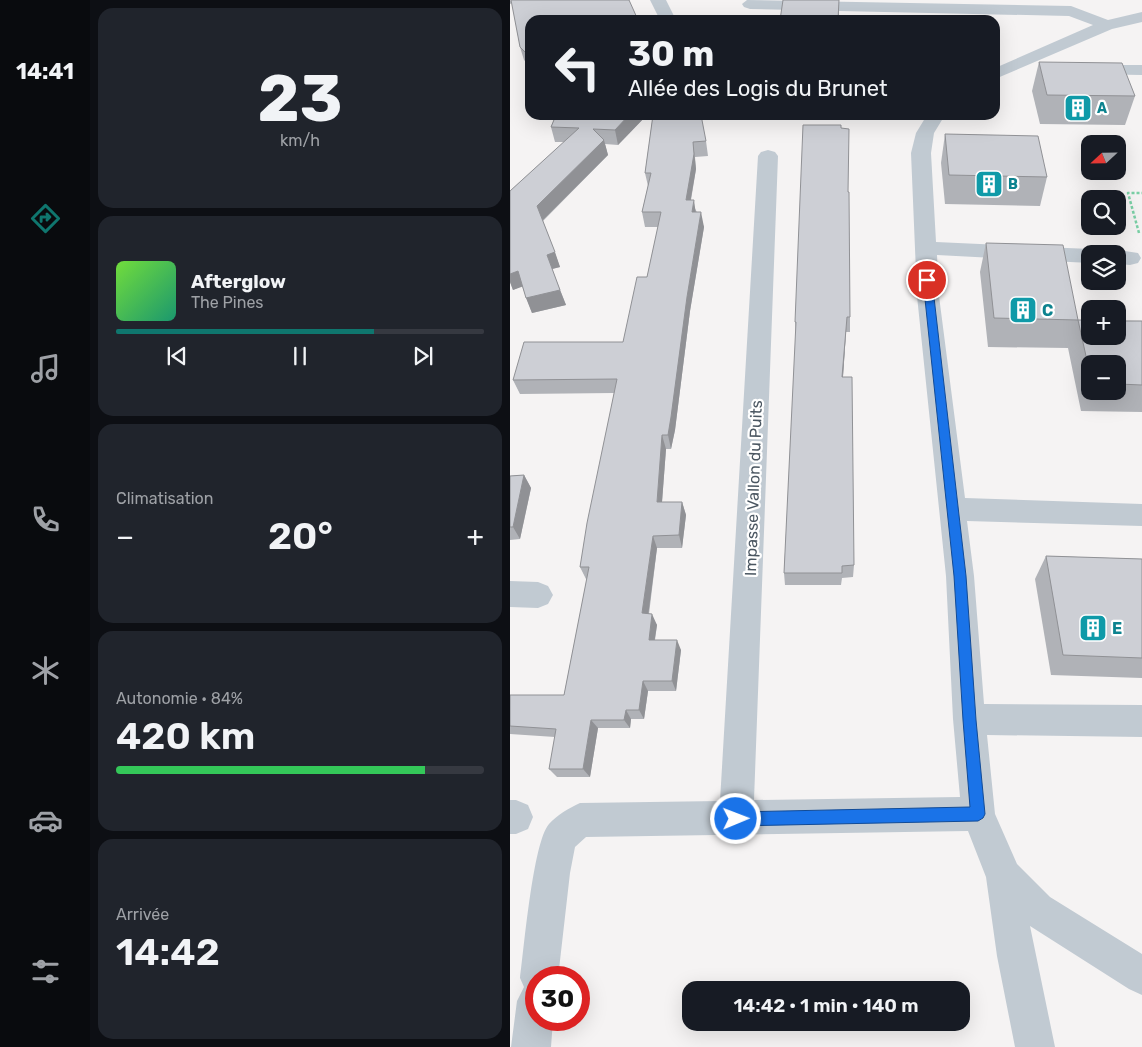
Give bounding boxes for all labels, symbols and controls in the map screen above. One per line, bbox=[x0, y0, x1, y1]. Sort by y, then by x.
text: 30 m bbox=[628, 33, 714, 75]
icon: left bbox=[545, 35, 610, 100]
text: 14:41 bbox=[16, 58, 74, 85]
text: 23 bbox=[257, 60, 343, 137]
text: Allée des Logis du Brunet bbox=[628, 75, 888, 102]
building icon: A bbox=[1063, 93, 1093, 123]
place label: A bbox=[1097, 100, 1107, 117]
text: km/h bbox=[280, 131, 320, 150]
north arrow bbox=[1081, 135, 1126, 180]
map controls bbox=[1081, 135, 1126, 400]
building icon: B bbox=[974, 169, 1004, 199]
place label: B bbox=[1008, 176, 1018, 193]
button: search bbox=[1081, 190, 1126, 235]
icon: directions bbox=[28, 201, 63, 236]
button: layers bbox=[1081, 245, 1126, 290]
pin bbox=[906, 259, 948, 301]
icon: arrive bbox=[913, 266, 941, 294]
text: Afterglow bbox=[191, 270, 286, 293]
text: The Pines bbox=[191, 293, 264, 312]
building icon: C bbox=[1008, 295, 1038, 325]
button: + bbox=[1081, 300, 1126, 345]
place label: C bbox=[1042, 301, 1053, 320]
icon: previous bbox=[163, 342, 191, 370]
icon: pause bbox=[286, 342, 314, 370]
icon: next bbox=[409, 342, 437, 370]
icon: music bbox=[28, 351, 63, 386]
button: − bbox=[1081, 355, 1126, 400]
street label: Impasse Vallon du Puits bbox=[741, 400, 766, 576]
text: Climatisation bbox=[116, 489, 213, 508]
icon: phone bbox=[28, 502, 63, 537]
text: 20° bbox=[268, 513, 333, 559]
text: − bbox=[116, 520, 134, 553]
text: + bbox=[467, 520, 484, 553]
building icon: E bbox=[1078, 613, 1108, 643]
place label: E bbox=[1112, 619, 1122, 638]
icon: climate bbox=[28, 653, 63, 688]
text: Autonomie · 84% bbox=[116, 689, 243, 708]
text: 420 km bbox=[116, 713, 255, 759]
position arrow bbox=[709, 792, 761, 844]
icon: car bbox=[28, 803, 63, 838]
text: Arrivée bbox=[116, 905, 169, 924]
text: 14:42 bbox=[116, 929, 220, 975]
icon: filters bbox=[28, 954, 63, 989]
speed limit sign: 30 bbox=[525, 966, 590, 1031]
text: 14:42 · 1 min · 140 m bbox=[734, 994, 918, 1017]

